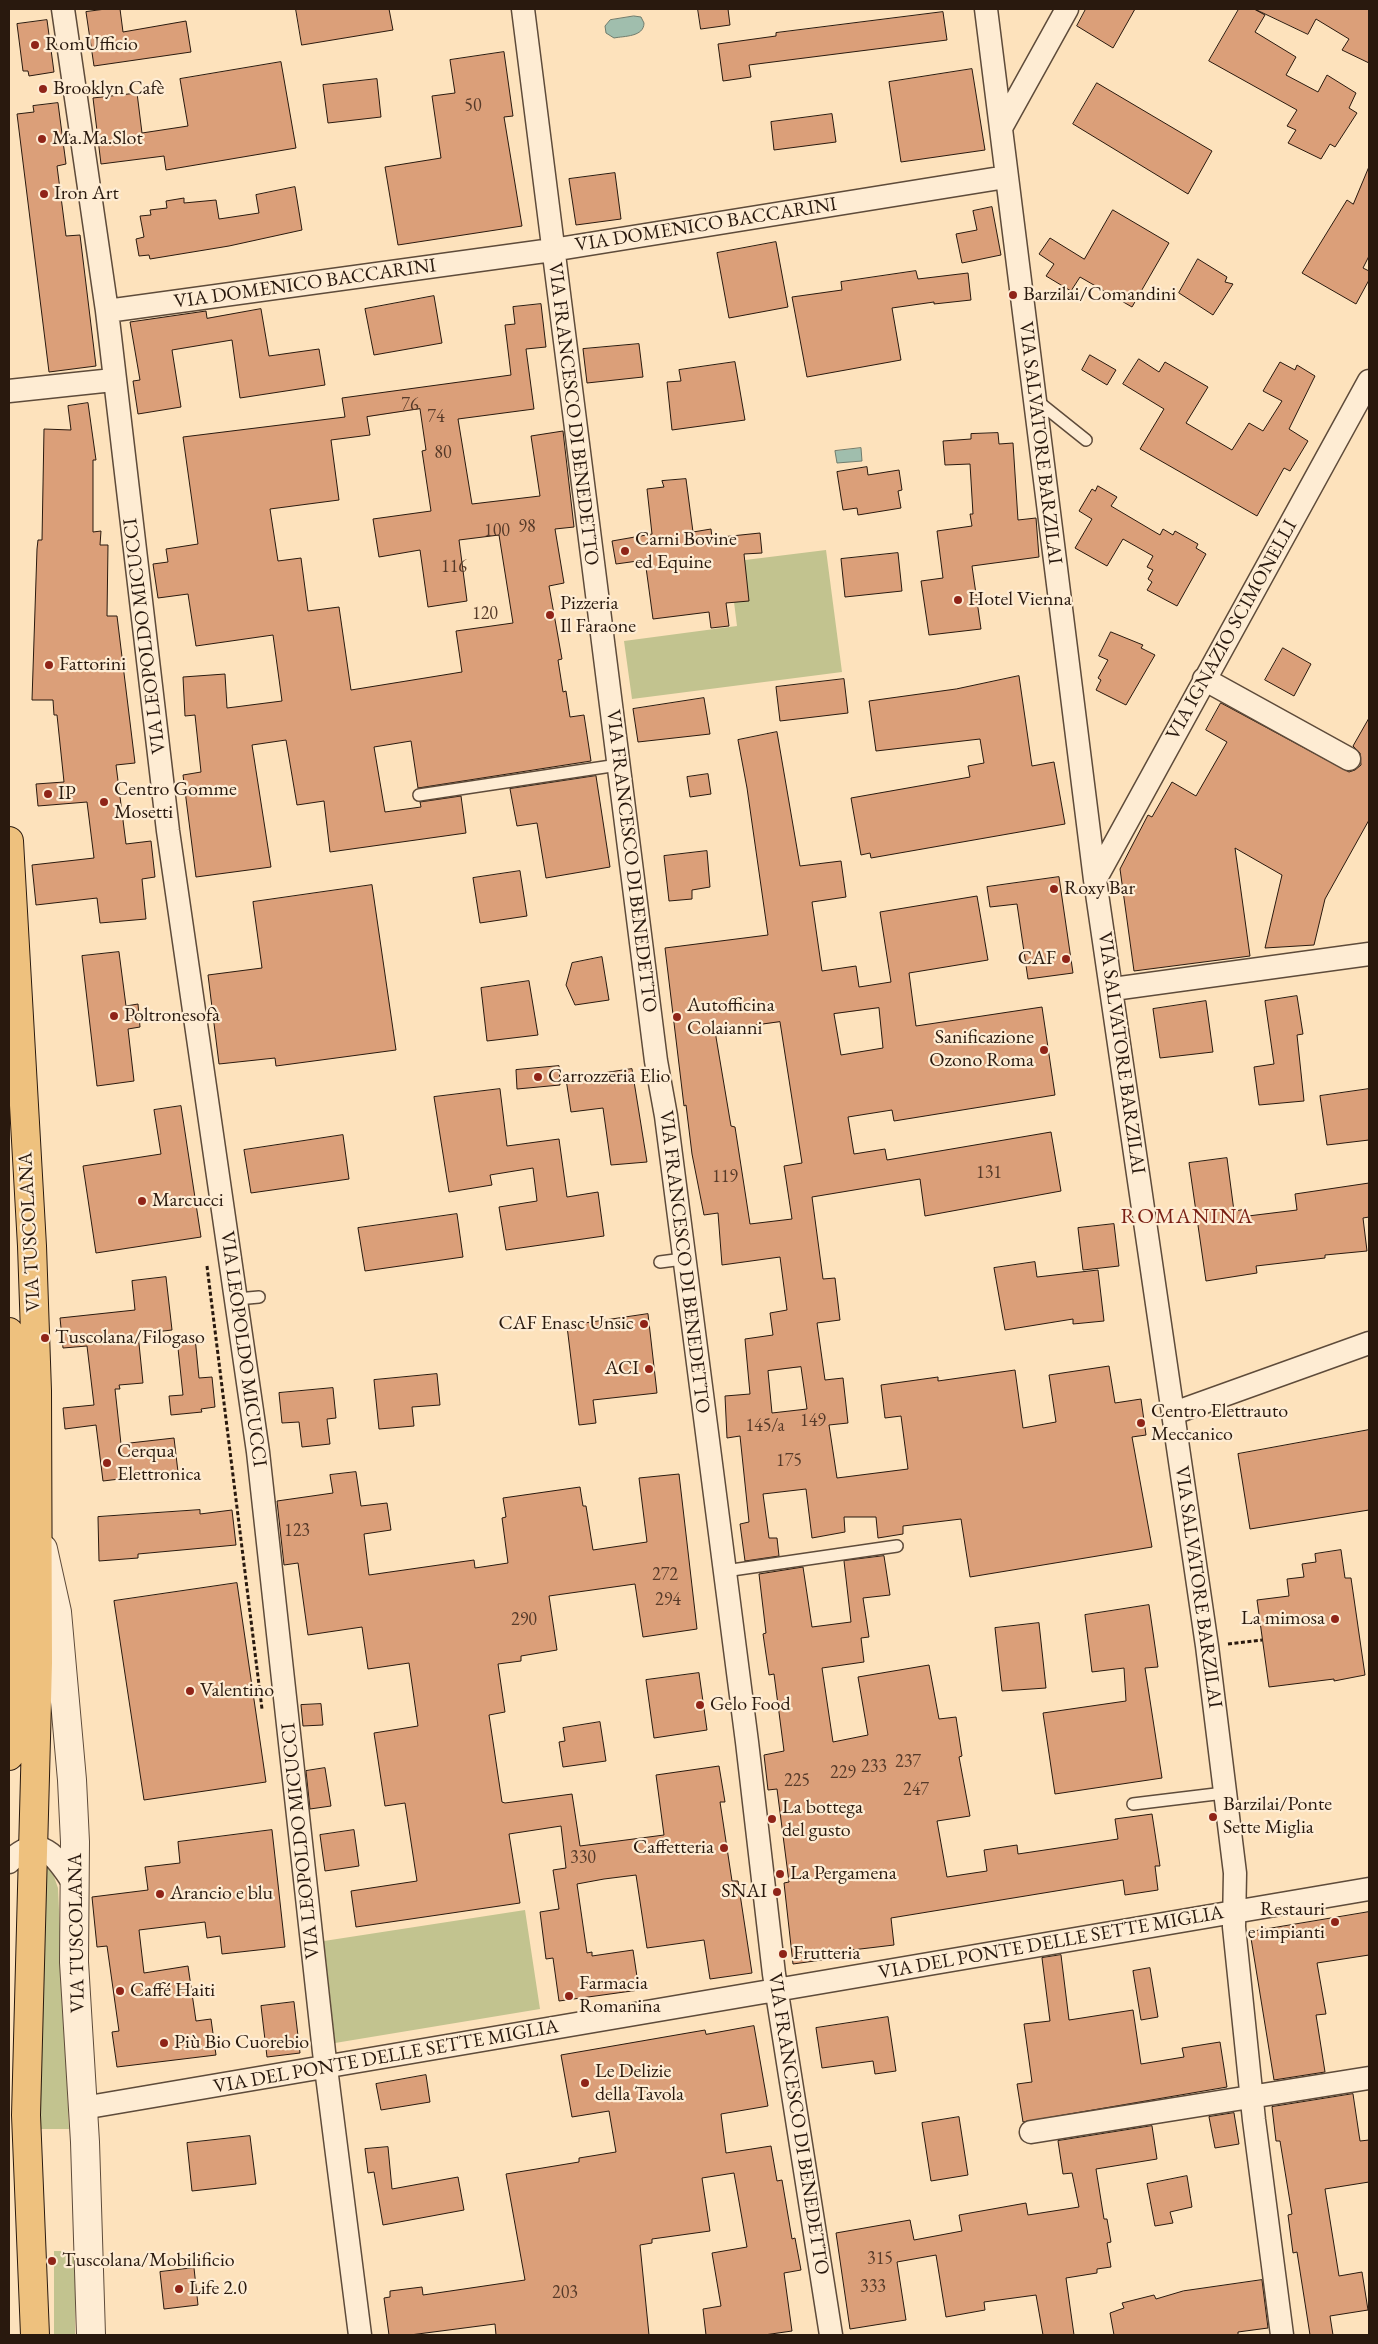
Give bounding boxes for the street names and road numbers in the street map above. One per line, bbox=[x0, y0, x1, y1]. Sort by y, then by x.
street label: VIA DOMENICO BACCARINI bbox=[573, 192, 839, 258]
street label: VIA DOMENICO BACCARINI bbox=[172, 254, 438, 314]
street label: VIA FRANCESCO DI BENEDETTO bbox=[542, 261, 604, 567]
street label: VIA SALVATORE BARZILAI bbox=[1013, 320, 1067, 566]
street label: VIA IGNAZIO SCIMONELLI bbox=[1161, 516, 1303, 744]
street label: VIA LEOPOLDO MICUCCI bbox=[119, 517, 171, 755]
street label: VIA FRANCESCO DI BENEDETTO bbox=[600, 708, 662, 1014]
street label: VIA SALVATORE BARZILAI bbox=[1092, 930, 1150, 1176]
street label: VIA FRANCESCO DI BENEDETTO bbox=[653, 1109, 715, 1415]
street label: VIA TUSCOLANA bbox=[14, 1151, 46, 1313]
street label: VIA LEOPOLDO MICUCCI bbox=[215, 1230, 271, 1468]
street label: VIA SALVATORE BARZILAI bbox=[1169, 1464, 1227, 1710]
street label: VIA LEOPOLDO MICUCCI bbox=[277, 1722, 325, 1960]
street label: VIA TUSCOLANA bbox=[64, 1853, 90, 2013]
street label: VIA DEL PONTE DELLE SETTE MIGLIA bbox=[876, 1901, 1226, 1985]
street label: VIA FRANCESCO DI BENEDETTO bbox=[762, 1971, 834, 2277]
street label: VIA DEL PONTE DELLE SETTE MIGLIA bbox=[211, 2015, 561, 2099]

